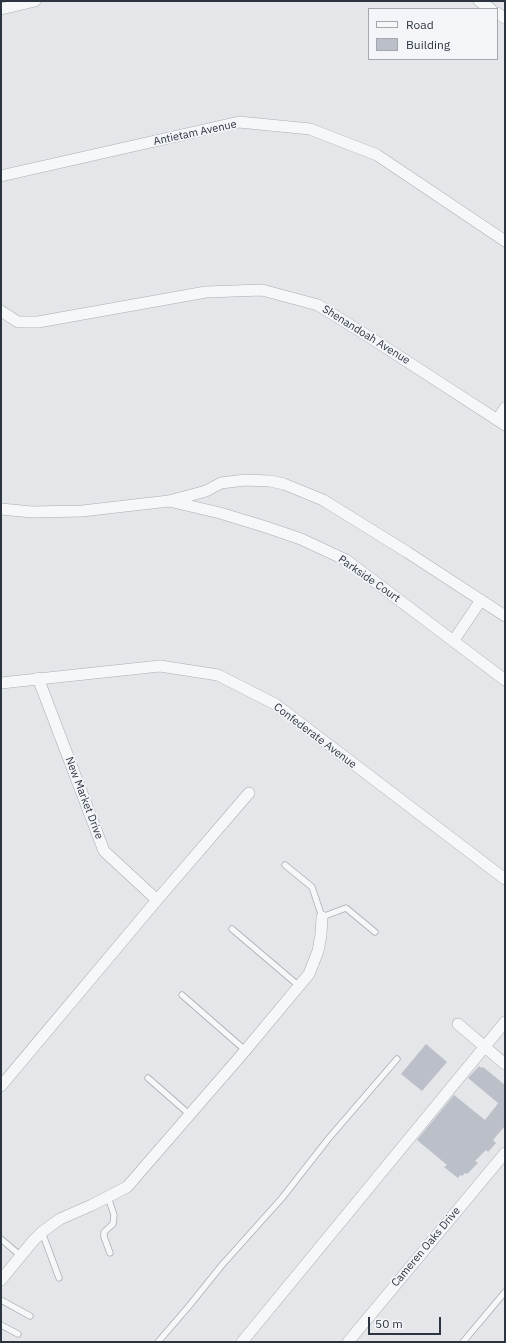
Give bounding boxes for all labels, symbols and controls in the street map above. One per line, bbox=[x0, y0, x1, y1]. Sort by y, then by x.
legend bbox=[368, 8, 498, 60]
text: Road bbox=[406, 17, 434, 32]
text: Building bbox=[406, 37, 450, 52]
street label: Antietam Avenue bbox=[152, 118, 238, 148]
street label: Shenandoah Avenue bbox=[320, 303, 412, 367]
street label: Parkside Court bbox=[336, 553, 402, 605]
street label: Confederate Avenue bbox=[271, 701, 359, 771]
street label: New Market Drive bbox=[62, 755, 106, 841]
street label: Cameren Oaks Drive bbox=[389, 1204, 463, 1290]
scale bar bbox=[370, 1309, 443, 1335]
text: 50 m bbox=[375, 1316, 403, 1331]

